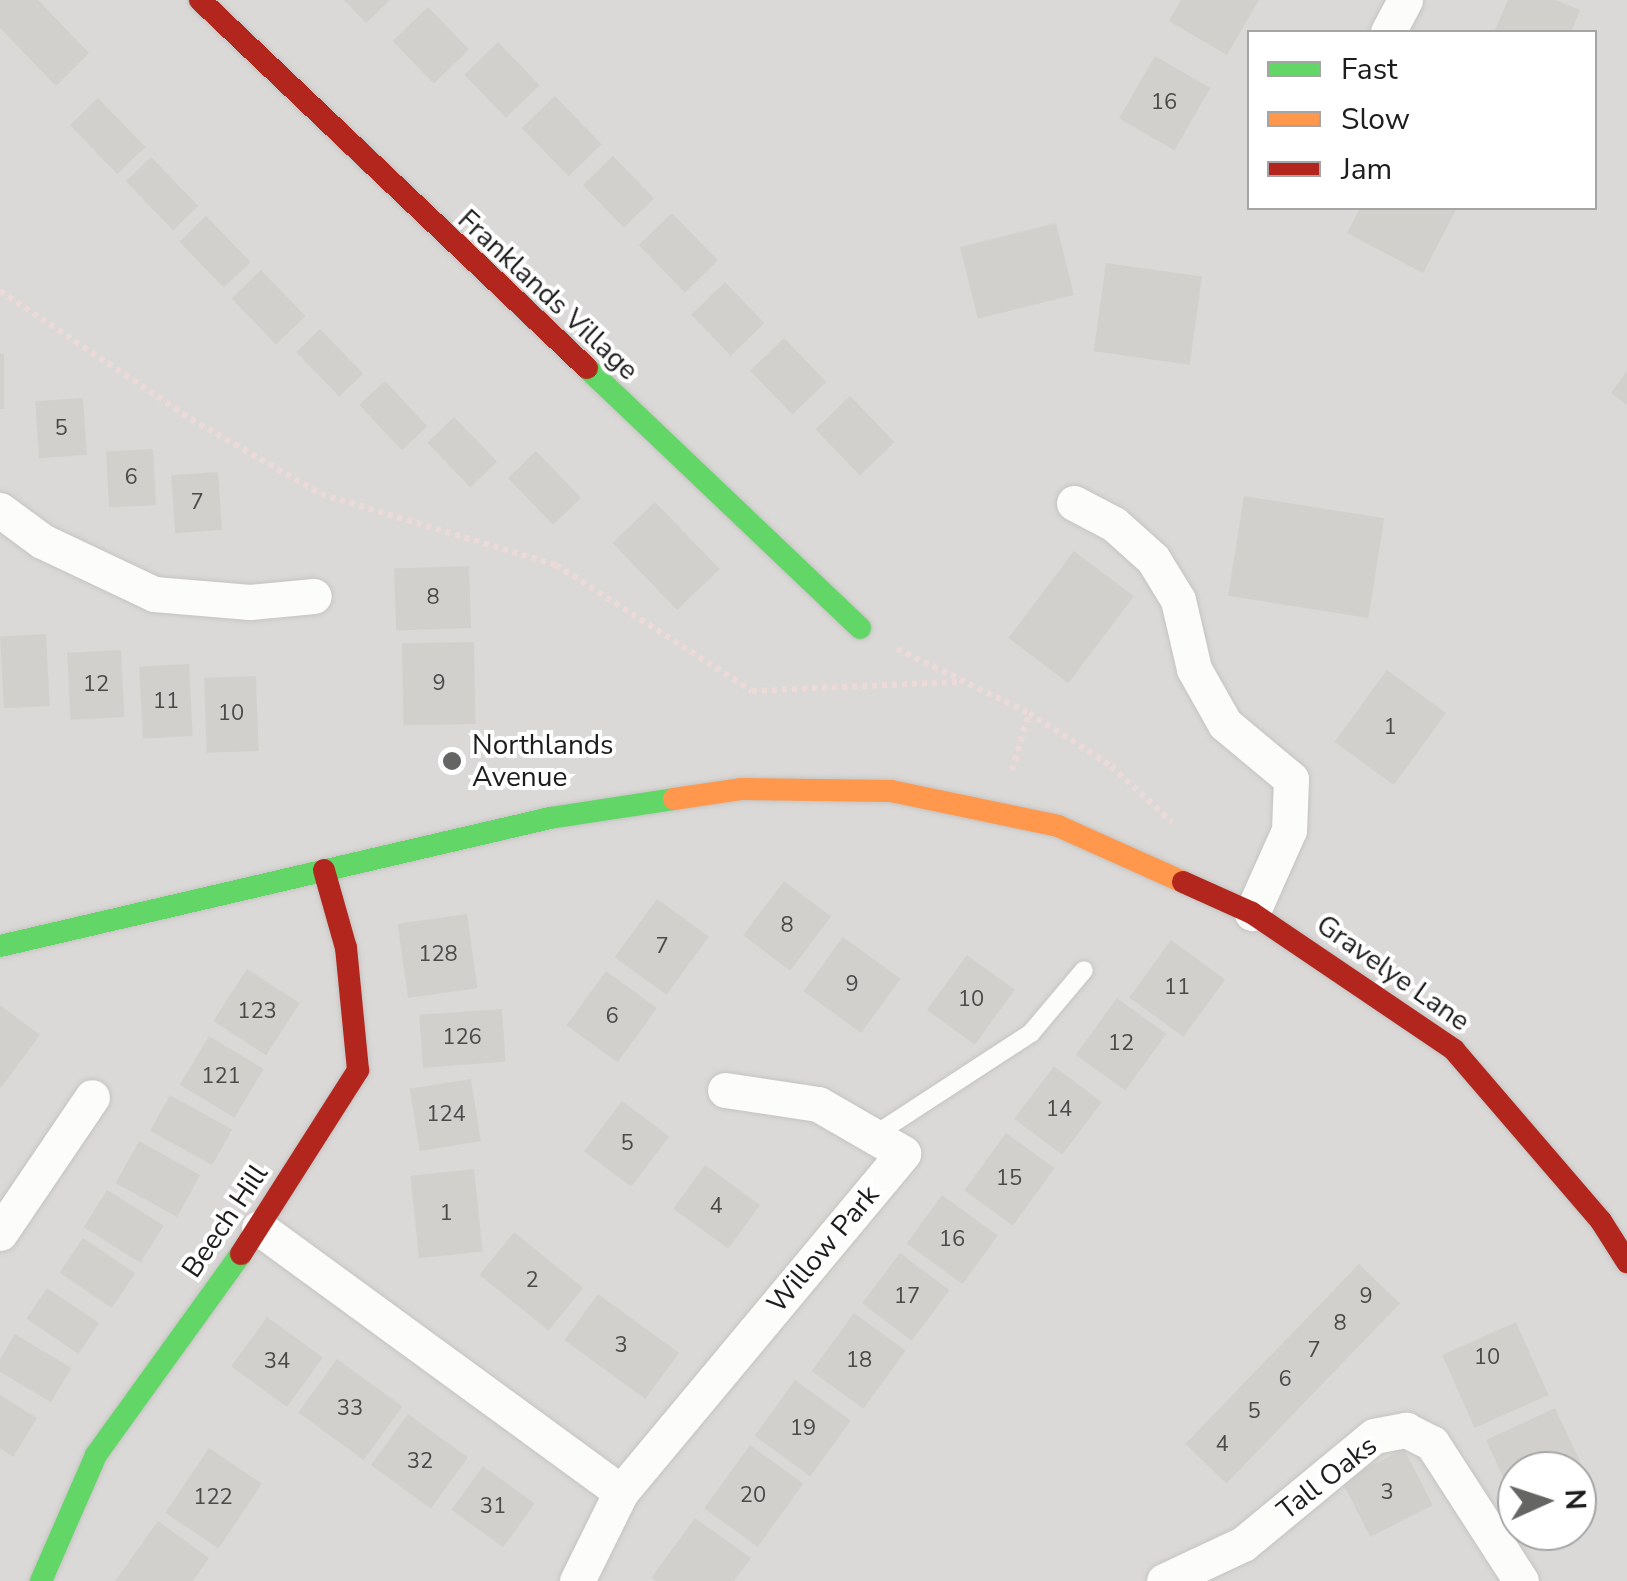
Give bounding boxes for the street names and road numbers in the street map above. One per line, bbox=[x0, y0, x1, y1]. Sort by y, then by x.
street label: Franklands Village bbox=[451, 203, 645, 387]
street label: Gravelye Lane bbox=[1310, 908, 1476, 1038]
street label: Beech Hill bbox=[175, 1158, 275, 1284]
street label: Willow Park bbox=[760, 1179, 886, 1319]
street label: Tall Oaks bbox=[1271, 1429, 1383, 1527]

